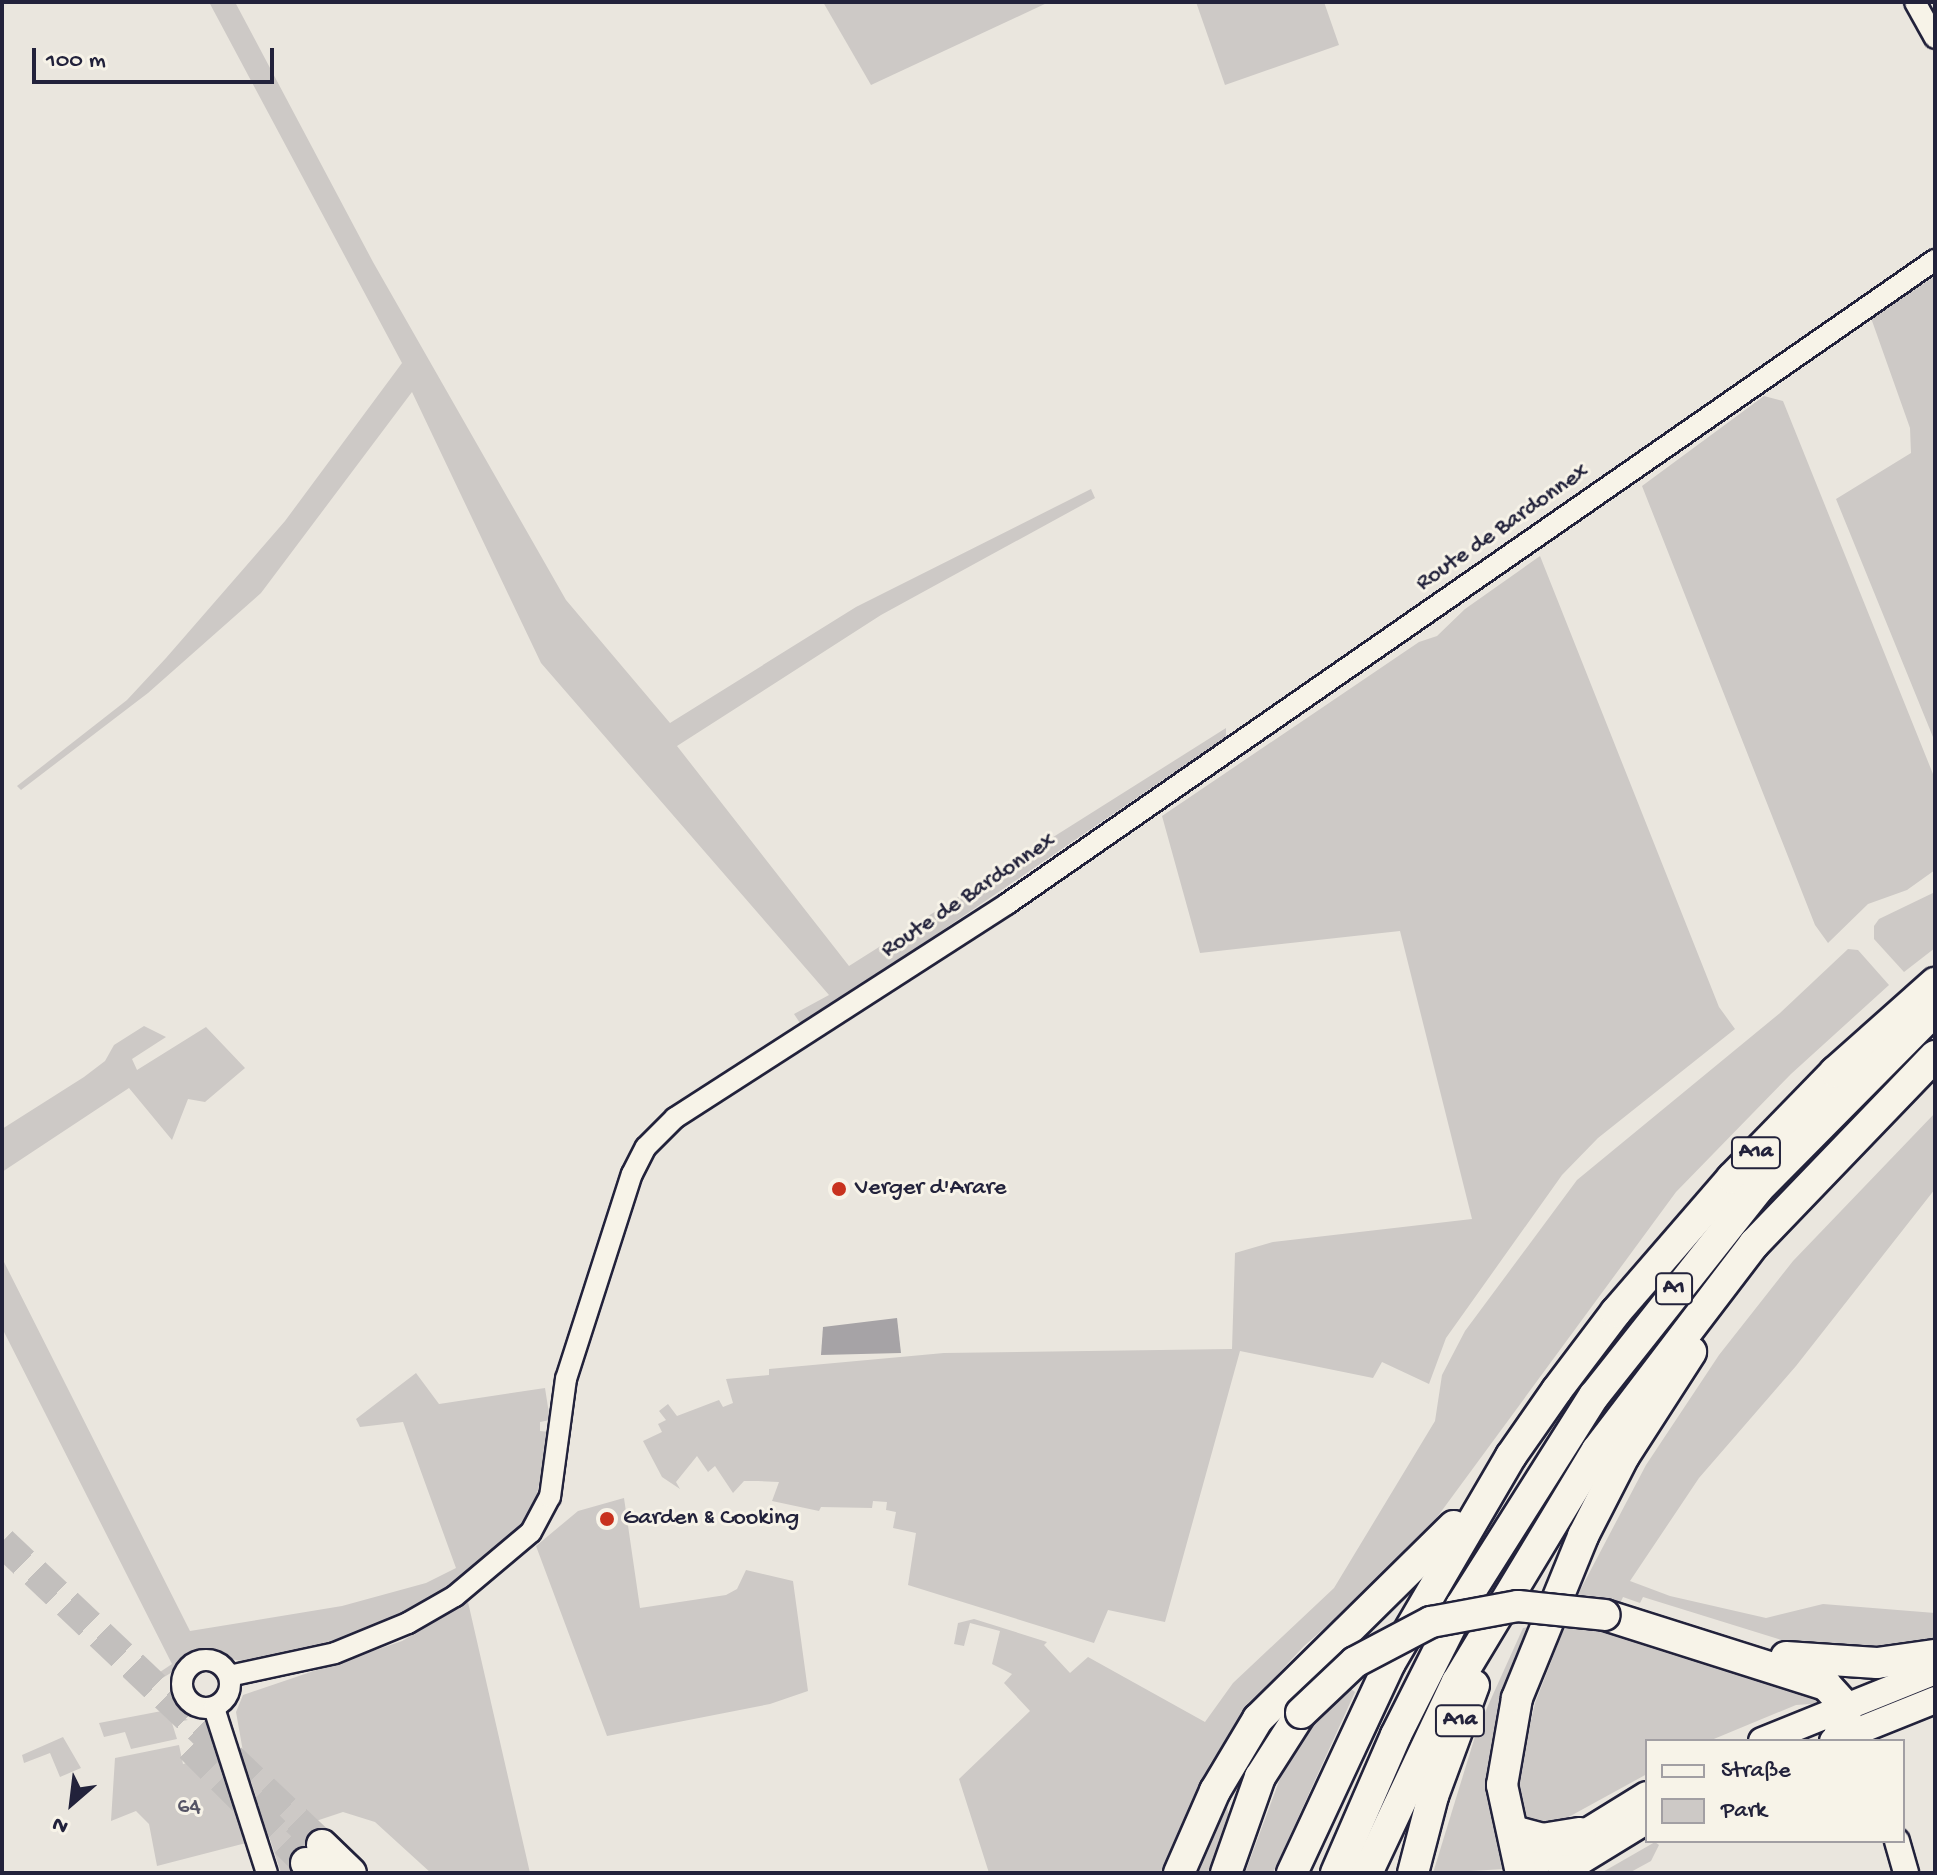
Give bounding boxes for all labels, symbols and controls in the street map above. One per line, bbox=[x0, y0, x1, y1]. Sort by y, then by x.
scale bar bbox=[36, 32, 278, 82]
text: 100 m bbox=[46, 47, 106, 76]
street label: Route de Bardonnex bbox=[1411, 457, 1595, 599]
street label: Route de Bardonnex bbox=[876, 827, 1062, 965]
road number: A1a bbox=[1730, 1135, 1782, 1171]
place label: Verger d'Arare bbox=[855, 1175, 1006, 1203]
marker: Verger d'Arare bbox=[830, 1180, 848, 1198]
road number: A1 bbox=[1654, 1271, 1694, 1307]
place label: Garden & Cooking bbox=[623, 1505, 799, 1533]
marker: Garden & Cooking bbox=[598, 1510, 616, 1528]
road number: A1a bbox=[1434, 1703, 1486, 1739]
legend bbox=[1645, 1739, 1905, 1843]
text: Straße bbox=[1721, 1757, 1791, 1786]
north arrow bbox=[32, 1763, 112, 1843]
park label: 64 bbox=[177, 1794, 201, 1822]
text: Park bbox=[1721, 1797, 1767, 1826]
text: N bbox=[48, 1809, 73, 1839]

